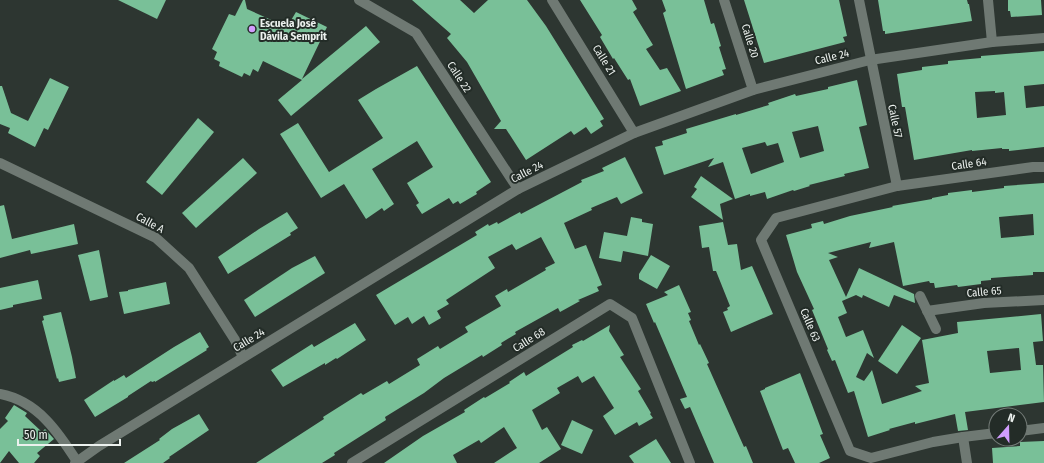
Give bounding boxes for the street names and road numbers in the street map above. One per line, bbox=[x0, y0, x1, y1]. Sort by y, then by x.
street label: Calle 20 bbox=[739, 22, 761, 60]
street label: Calle 21 bbox=[590, 42, 618, 78]
street label: Calle 24 bbox=[814, 46, 851, 67]
street label: Calle 22 bbox=[444, 59, 474, 95]
street label: Calle 57 bbox=[885, 103, 905, 139]
street label: Calle 64 bbox=[951, 155, 988, 173]
street label: Calle 24 bbox=[509, 158, 546, 186]
street label: Calle A bbox=[134, 210, 167, 236]
street label: Calle 65 bbox=[966, 284, 1002, 300]
street label: Calle 63 bbox=[797, 306, 823, 344]
street label: Calle 24 bbox=[231, 325, 268, 354]
street label: Calle 68 bbox=[511, 325, 548, 355]

